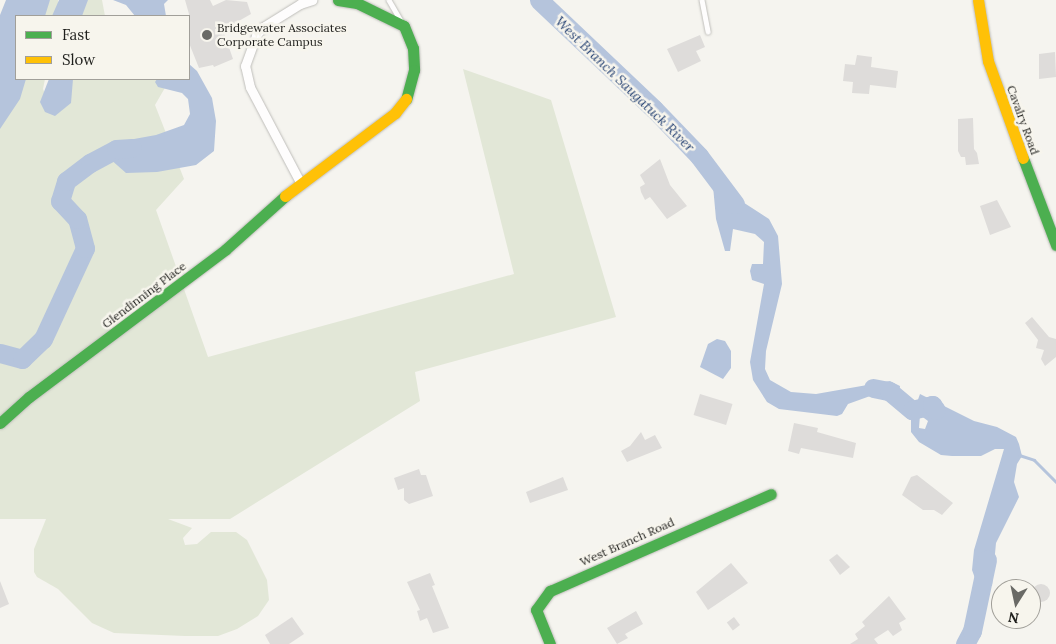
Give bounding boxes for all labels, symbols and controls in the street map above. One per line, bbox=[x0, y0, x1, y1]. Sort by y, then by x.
water label: West Branch Saugatuck River bbox=[552, 13, 698, 155]
legend bbox=[15, 15, 190, 80]
place label: Bridgewater Associates Corporate Campus bbox=[217, 21, 346, 49]
text: Fast bbox=[62, 25, 90, 44]
marker: Bridgewater Associates Corporate Campus bbox=[201, 29, 213, 41]
text: Slow bbox=[62, 50, 95, 69]
street label: Cavalry Road bbox=[1004, 83, 1042, 157]
street label: Glendinning Place bbox=[99, 259, 189, 331]
street label: West Branch Road bbox=[578, 515, 676, 569]
north arrow bbox=[991, 579, 1041, 629]
text: N bbox=[1007, 608, 1020, 628]

